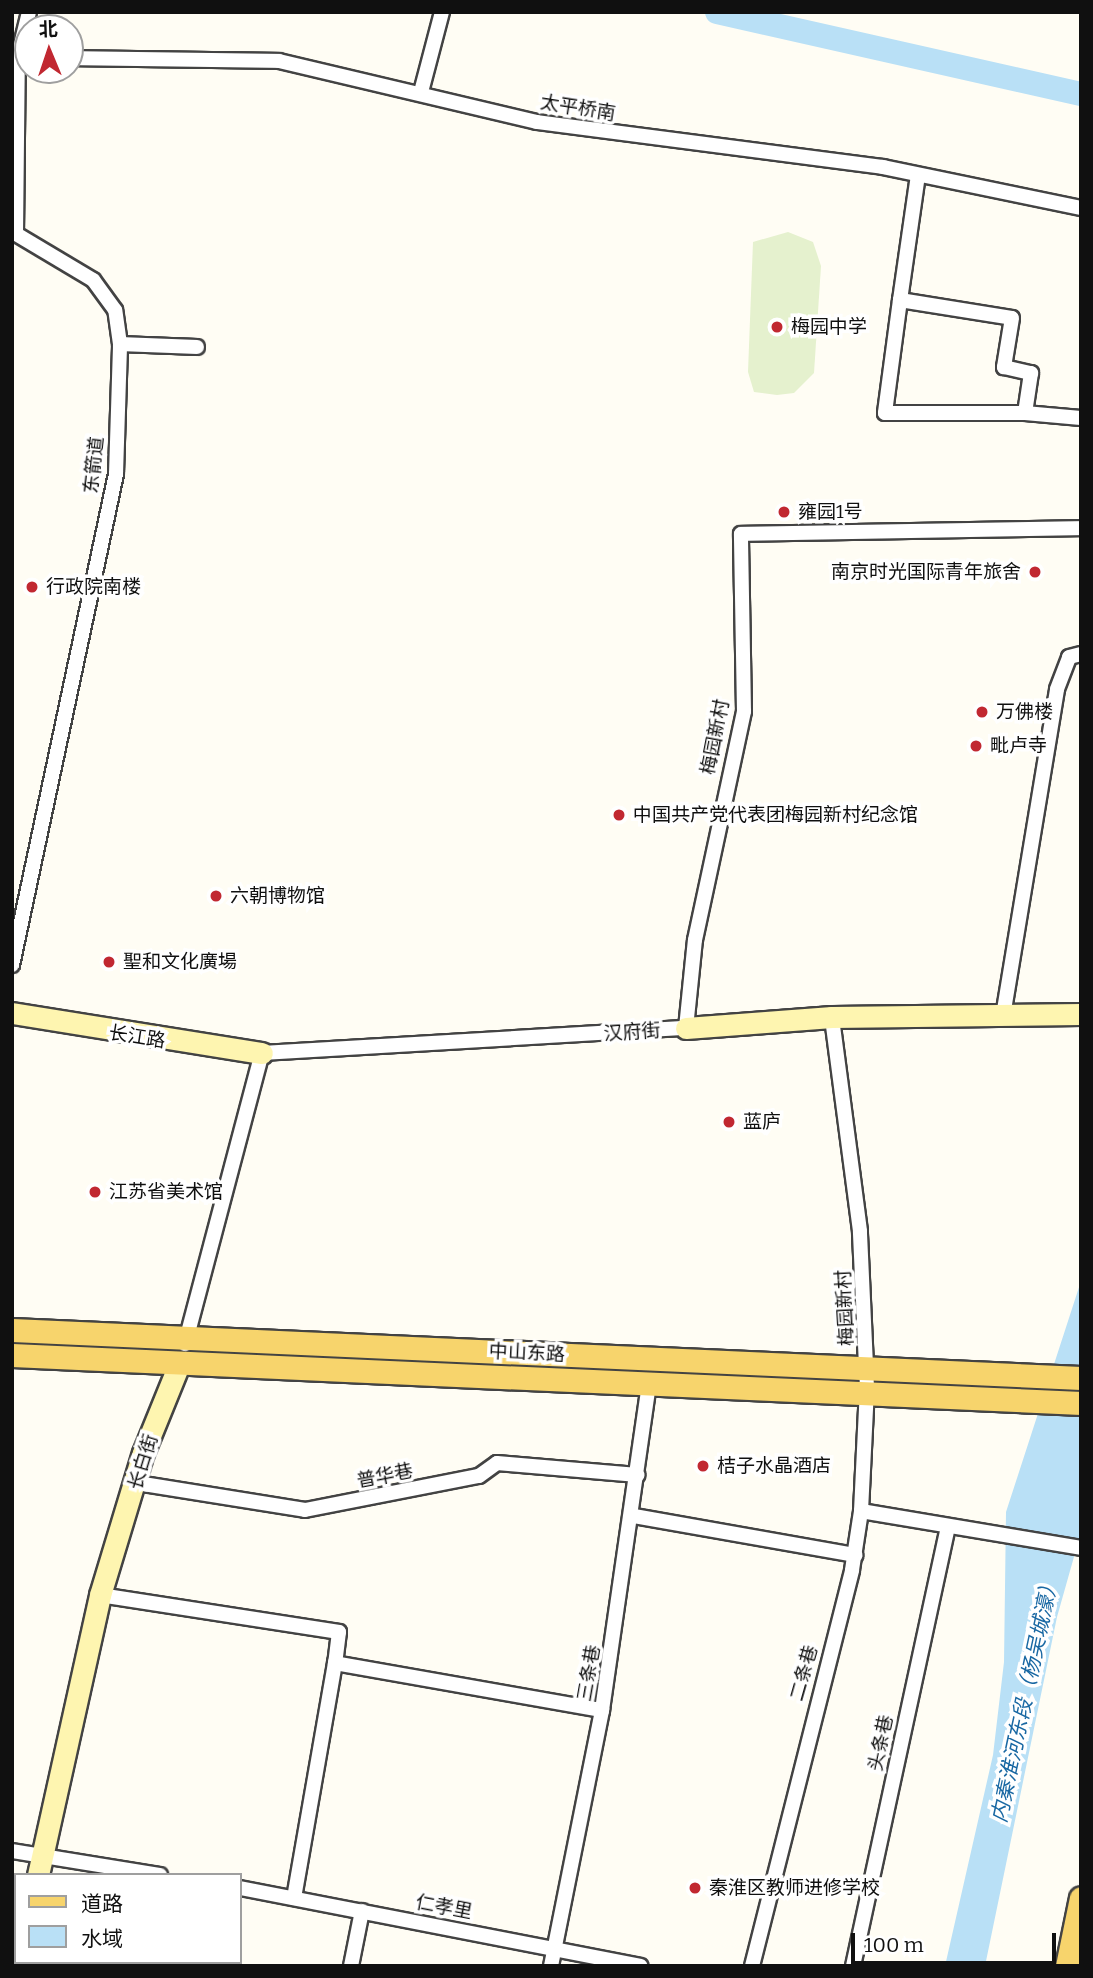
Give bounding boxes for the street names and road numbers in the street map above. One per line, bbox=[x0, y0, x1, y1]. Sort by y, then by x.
street label: 太平桥南 bbox=[539, 91, 617, 125]
street label: 东箭道 bbox=[80, 435, 108, 495]
street label: 梅园新村 bbox=[697, 698, 733, 776]
street label: 汉府街 bbox=[603, 1019, 661, 1045]
street label: 长江路 bbox=[107, 1021, 167, 1053]
street label: 梅园新村 bbox=[832, 1269, 858, 1347]
street label: 中山东路 bbox=[488, 1340, 566, 1366]
street label: 长白街 bbox=[124, 1431, 162, 1493]
street label: 普华巷 bbox=[355, 1459, 415, 1493]
street label: 二条巷 bbox=[785, 1642, 823, 1704]
street label: 三条巷 bbox=[573, 1643, 605, 1703]
street label: 头条巷 bbox=[864, 1713, 898, 1773]
street label: 仁孝里 bbox=[414, 1890, 474, 1924]

